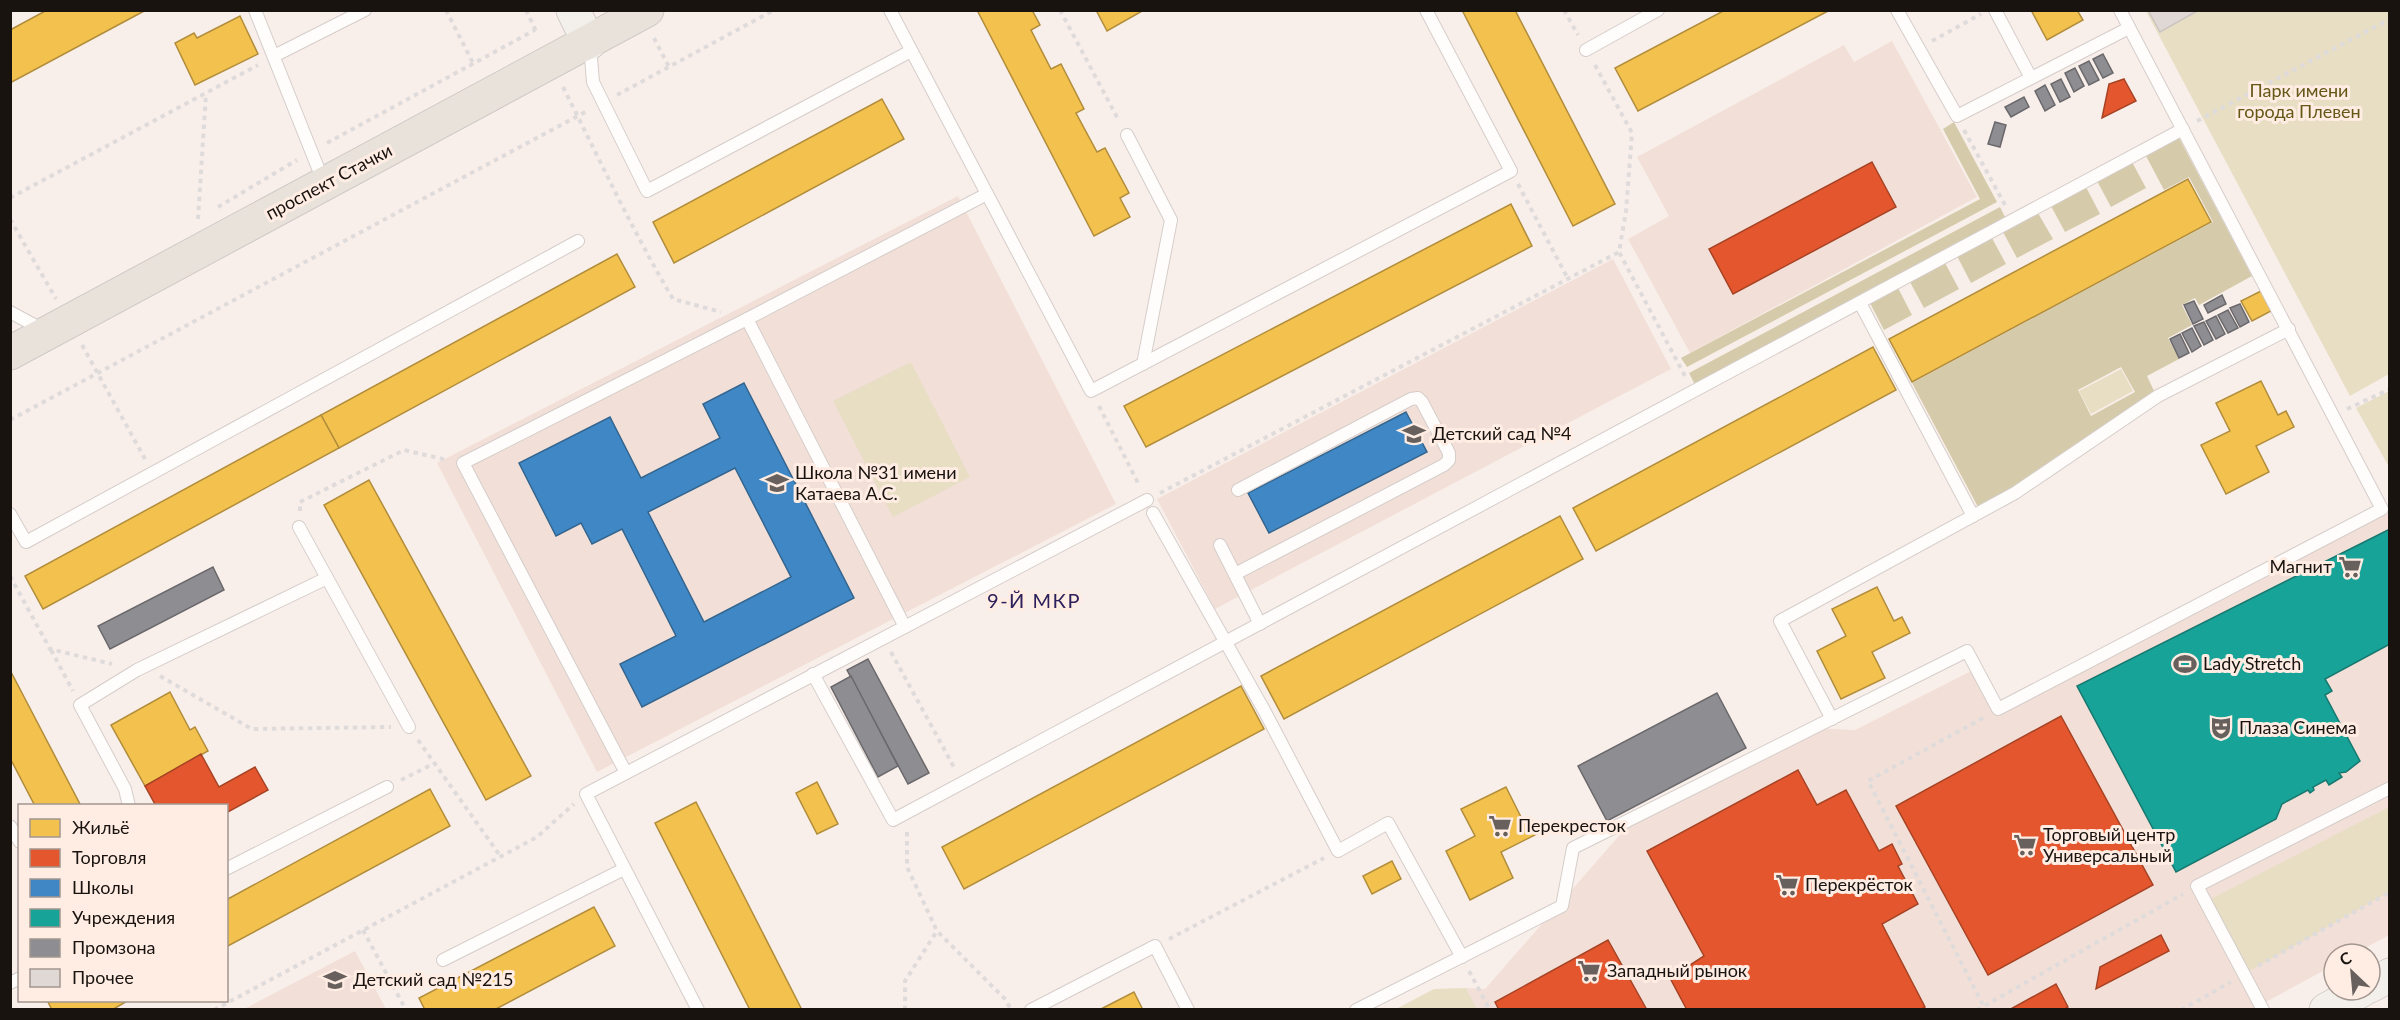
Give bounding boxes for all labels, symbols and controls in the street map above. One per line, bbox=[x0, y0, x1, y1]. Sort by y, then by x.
park label: Парк имени города Плевен bbox=[2237, 79, 2361, 122]
street label: проспект Стачки bbox=[261, 138, 396, 224]
school or university icon: Детский сад №4 bbox=[1401, 421, 1427, 447]
place label: Детский сад №4 bbox=[1432, 422, 1572, 444]
place label: Школа №31 имени Катаева А.С. bbox=[795, 461, 957, 504]
school or university icon: Школа №31 имени Катаева А.С. bbox=[764, 470, 790, 496]
supermarket icon: Магнит bbox=[2337, 554, 2363, 580]
place label: Магнит bbox=[2270, 555, 2332, 577]
district label: 9-Й МКР bbox=[987, 588, 1081, 612]
sports icon: Lady Stretch bbox=[2172, 651, 2198, 677]
place label: Lady Stretch bbox=[2203, 652, 2301, 674]
theatre icon: Плаза Синема bbox=[2208, 715, 2234, 741]
place label: Плаза Синема bbox=[2239, 716, 2357, 738]
legend bbox=[18, 804, 228, 1002]
supermarket icon: Перекресток bbox=[1487, 813, 1513, 839]
place label: Перекресток bbox=[1518, 814, 1626, 836]
text: Жильё bbox=[72, 816, 130, 838]
place label: Торговый центр Универсальный bbox=[2043, 823, 2175, 866]
supermarket icon: Торговый центр Универсальный bbox=[2012, 832, 2038, 858]
text: Торговля bbox=[72, 846, 146, 868]
supermarket icon: Перекрёсток bbox=[1774, 872, 1800, 898]
place label: Перекрёсток bbox=[1805, 873, 1913, 895]
text: Школы bbox=[72, 876, 134, 898]
text: Учреждения bbox=[72, 906, 175, 928]
text: Промзона bbox=[72, 936, 155, 958]
north arrow bbox=[2322, 942, 2382, 1002]
text: С bbox=[2336, 947, 2354, 969]
supermarket icon: Западный рынок bbox=[1576, 958, 1602, 984]
place label: Западный рынок bbox=[1607, 959, 1748, 981]
text: Прочее bbox=[72, 966, 134, 988]
school or university icon: Детский сад №215 bbox=[322, 967, 348, 993]
place label: Детский сад №215 bbox=[353, 968, 513, 990]

